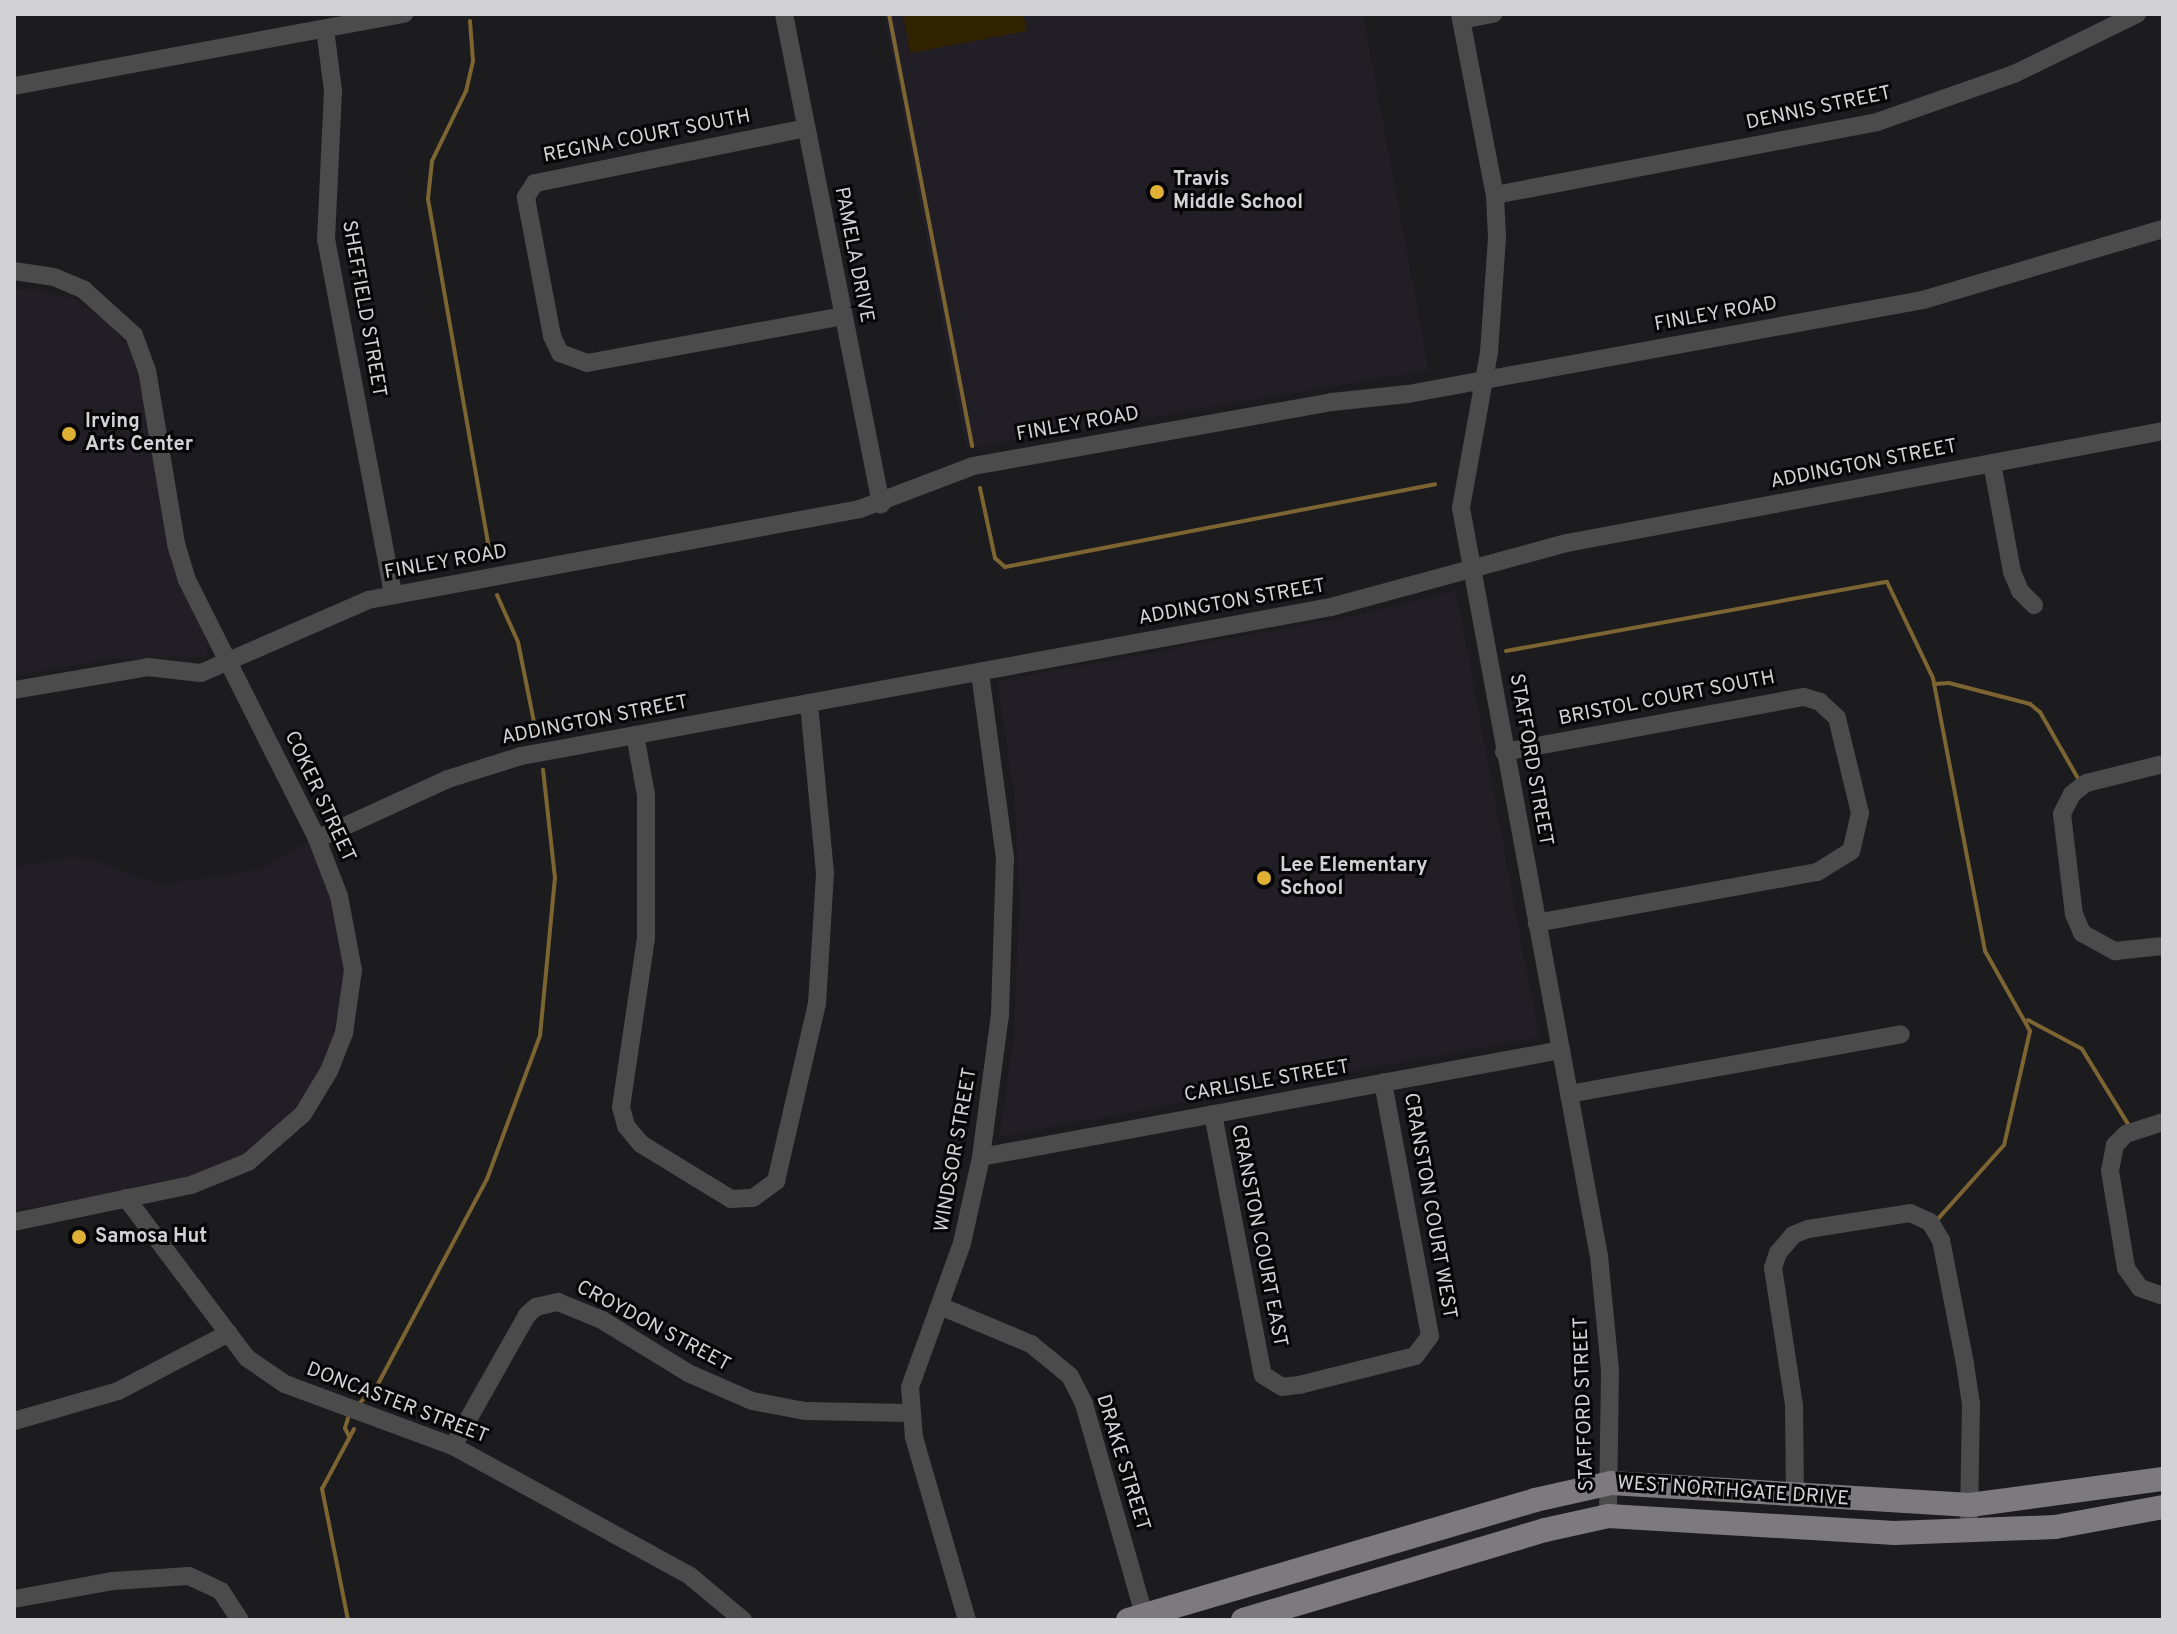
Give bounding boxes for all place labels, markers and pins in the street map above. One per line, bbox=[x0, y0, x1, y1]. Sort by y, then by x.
place label: Travis Middle School bbox=[1173, 168, 1303, 215]
marker: Travis Middle School bbox=[1148, 183, 1166, 201]
place label: Irving Arts Center bbox=[85, 410, 193, 457]
marker: Irving Arts Center bbox=[60, 425, 78, 443]
place label: Lee Elementary School bbox=[1280, 854, 1428, 901]
marker: Lee Elementary School bbox=[1255, 869, 1273, 887]
place label: Samosa Hut bbox=[95, 1225, 207, 1249]
marker: Samosa Hut bbox=[70, 1228, 88, 1246]

